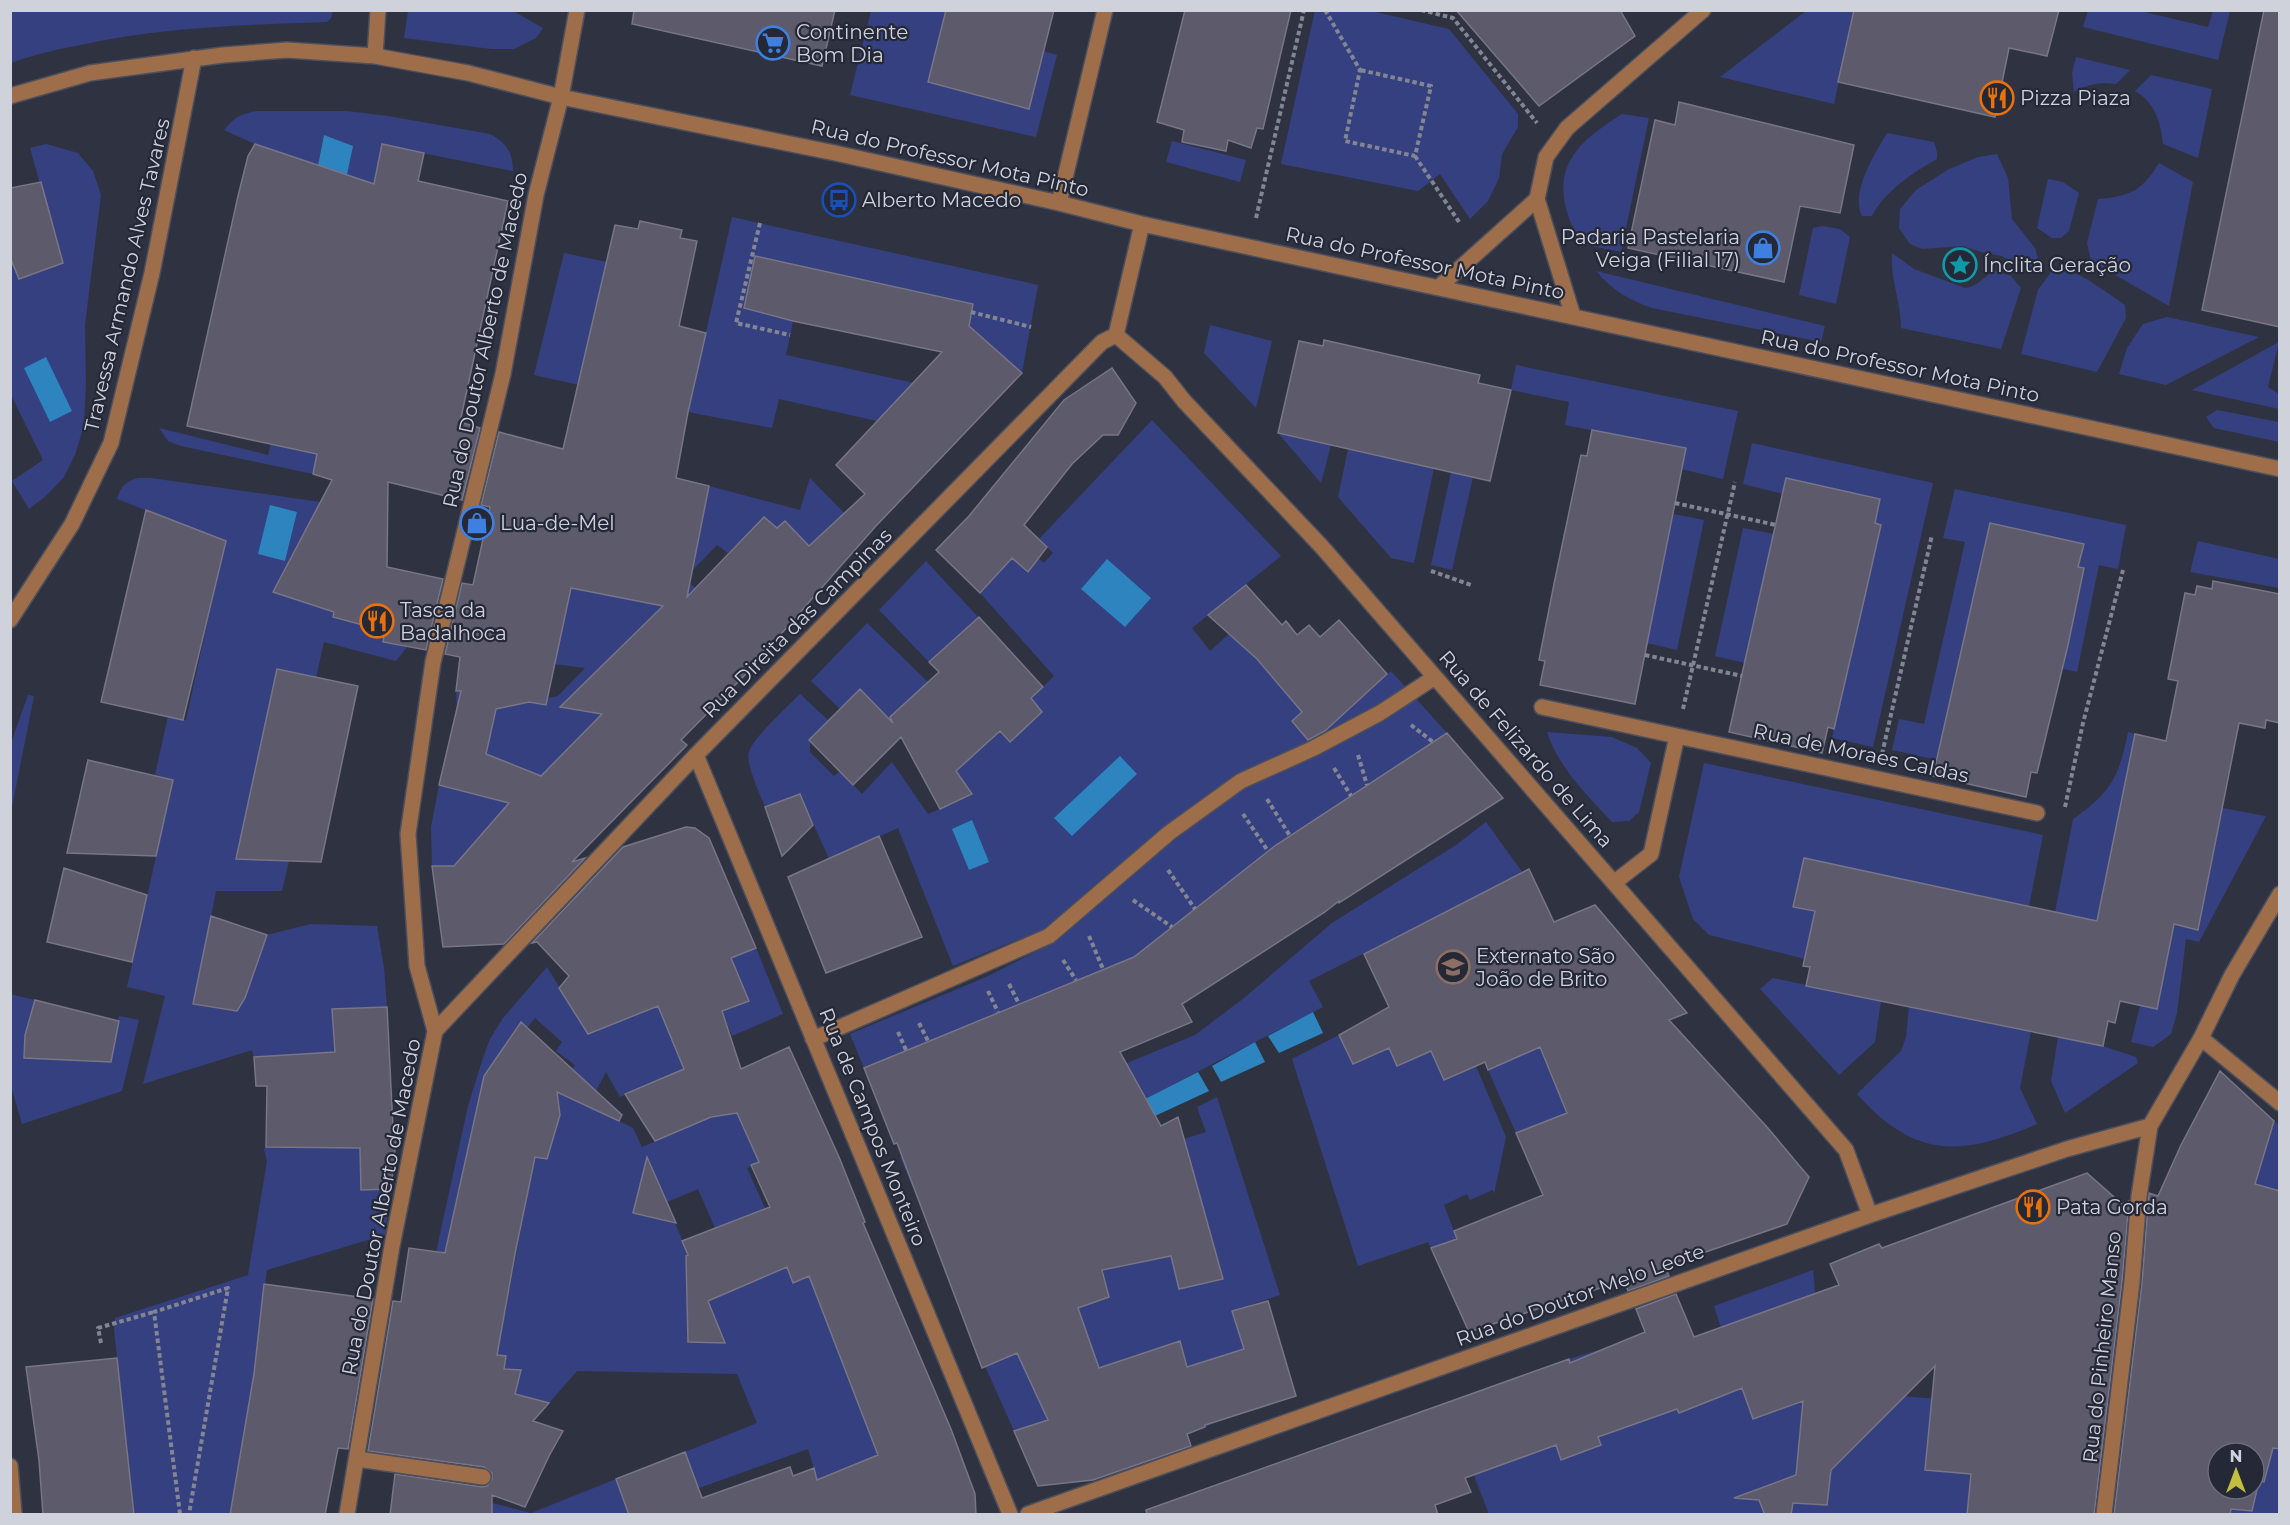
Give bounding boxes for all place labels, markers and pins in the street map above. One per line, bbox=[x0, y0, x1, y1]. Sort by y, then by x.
place label: Continente Bom Dia bbox=[796, 20, 908, 67]
supermarket icon: Continente Bom Dia bbox=[755, 25, 791, 61]
restaurant icon: Pizza Piaza bbox=[1979, 80, 2015, 116]
place label: Pizza Piaza bbox=[2020, 86, 2131, 110]
bus stop icon: Alberto Macedo bbox=[821, 182, 857, 218]
place label: Alberto Macedo bbox=[862, 188, 1021, 212]
place label: Padaria Pastelaria Veiga (Filial 17) bbox=[1561, 225, 1740, 272]
shop icon: Padaria Pastelaria Veiga (Filial 17) bbox=[1745, 230, 1781, 266]
place icon: Ínclita Geração bbox=[1942, 247, 1978, 283]
place label: Ínclita Geração bbox=[1983, 253, 2131, 277]
shop icon: Lua-de-Mel bbox=[459, 505, 495, 541]
place label: Lua-de-Mel bbox=[500, 511, 615, 535]
place label: Tasca da Badalhoca bbox=[400, 598, 507, 645]
restaurant icon: Tasca da Badalhoca bbox=[359, 603, 395, 639]
place label: Externato São João de Brito bbox=[1475, 944, 1615, 991]
school or university icon: Externato São João de Brito bbox=[1435, 949, 1471, 985]
restaurant icon: Pata Gorda bbox=[2015, 1189, 2051, 1225]
place label: Pata Gorda bbox=[2056, 1195, 2168, 1219]

